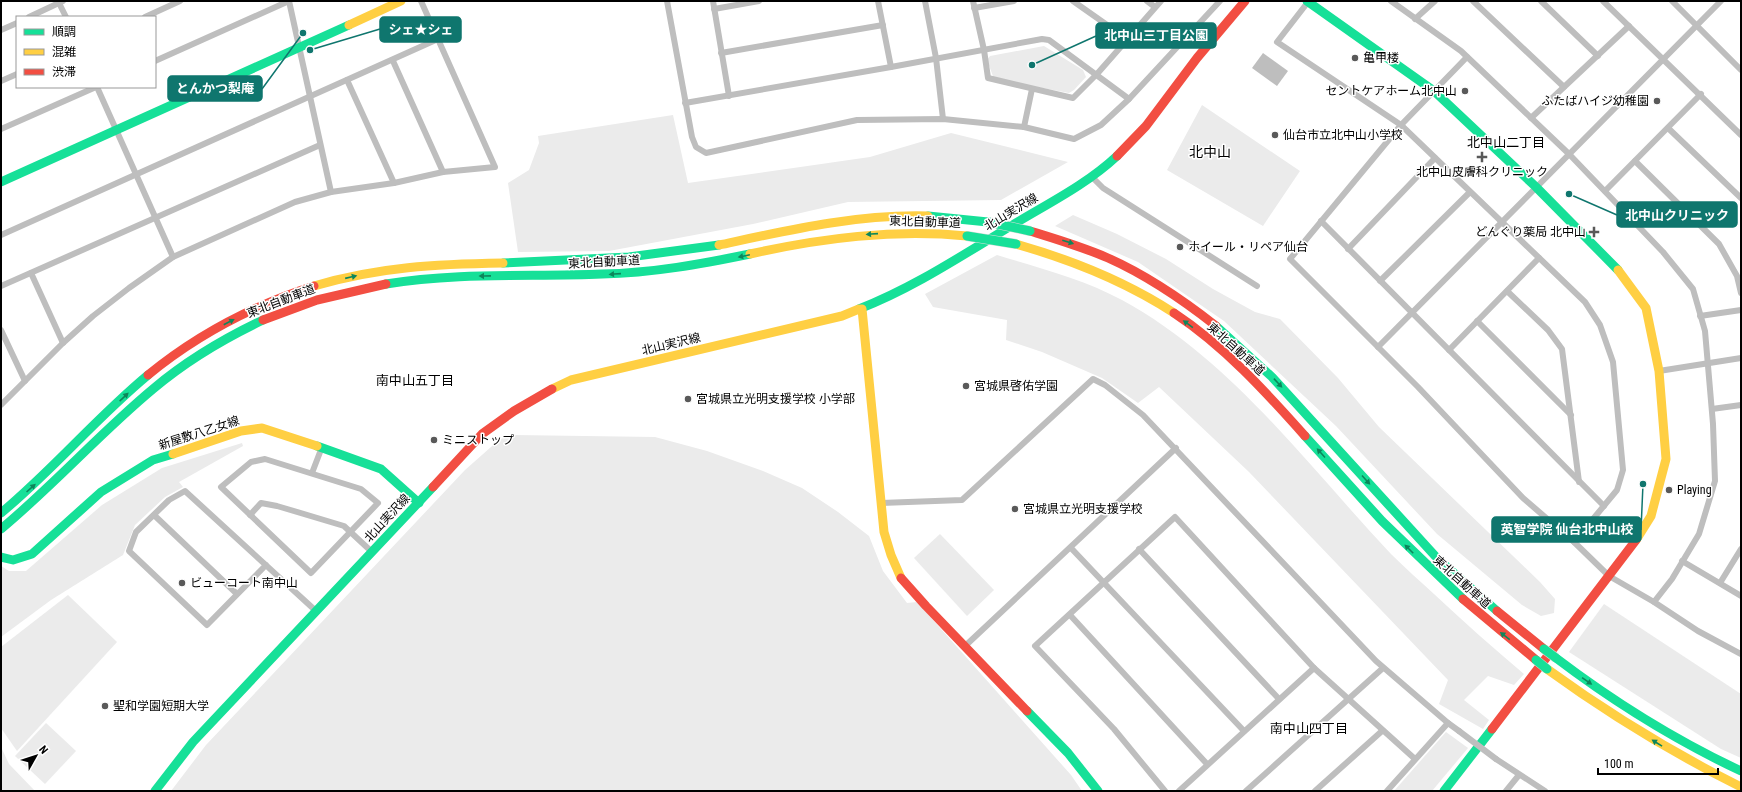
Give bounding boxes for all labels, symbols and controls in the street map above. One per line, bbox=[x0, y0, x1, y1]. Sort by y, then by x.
legend bbox=[16, 16, 156, 88]
callout: シェ★シェ bbox=[380, 17, 461, 42]
text: シェ★シェ bbox=[388, 22, 454, 37]
callout: 北中山三丁目公園 bbox=[1096, 23, 1216, 48]
text: 順調 bbox=[52, 25, 76, 39]
text: 北中山三丁目公園 bbox=[1104, 28, 1208, 43]
text: 混雑 bbox=[52, 45, 76, 59]
place label: 亀甲楼 bbox=[1363, 51, 1399, 65]
marker: 亀甲楼 bbox=[1350, 53, 1360, 63]
text: 渋滞 bbox=[52, 65, 76, 79]
callout: とんかつ梨庵 bbox=[168, 76, 262, 101]
text: とんかつ梨庵 bbox=[176, 81, 254, 96]
place label: セントケアホーム北中山 bbox=[1325, 84, 1457, 98]
marker: セントケアホーム北中山 bbox=[1460, 86, 1470, 96]
place label: ふたばハイジ幼稚園 bbox=[1541, 94, 1649, 108]
marker: ふたばハイジ幼稚園 bbox=[1652, 96, 1662, 106]
place label: 仙台市立北中山小学校 bbox=[1283, 128, 1403, 142]
marker: 仙台市立北中山小学校 bbox=[1270, 130, 1280, 140]
district label: 北中山二丁目 bbox=[1467, 135, 1545, 150]
district label: 北中山 bbox=[1189, 144, 1231, 160]
marker: 北中山皮膚科クリニック bbox=[1476, 151, 1488, 163]
place label: 北中山皮膚科クリニック bbox=[1416, 165, 1548, 179]
street label: 北山実沢線 bbox=[982, 191, 1040, 233]
callout: 北中山クリニック bbox=[1617, 202, 1737, 227]
text: 北中山クリニック bbox=[1625, 208, 1729, 223]
street label: 東北自動車道 bbox=[889, 214, 961, 230]
place label: どんぐり薬局 北中山 bbox=[1475, 225, 1586, 239]
marker: どんぐり薬局 北中山 bbox=[1589, 227, 1599, 237]
one-way arrow bbox=[866, 230, 878, 237]
one-way arrow bbox=[1062, 240, 1074, 246]
place label: ホイール・リペア仙台 bbox=[1188, 240, 1308, 254]
marker: ホイール・リペア仙台 bbox=[1175, 242, 1185, 252]
street label: 東北自動車道 bbox=[568, 253, 640, 271]
one-way arrow bbox=[738, 253, 750, 259]
one-way arrow bbox=[609, 271, 621, 278]
one-way arrow bbox=[345, 273, 357, 279]
one-way arrow bbox=[478, 273, 491, 279]
street label: 東北自動車道 bbox=[245, 282, 317, 320]
one-way arrow bbox=[223, 318, 235, 325]
one-way arrow bbox=[1183, 320, 1193, 328]
street label: 東北自動車道 bbox=[1205, 320, 1267, 378]
street label: 北山実沢線 bbox=[640, 330, 702, 358]
district label: 南中山五丁目 bbox=[376, 373, 454, 388]
one-way arrow bbox=[1274, 378, 1283, 389]
place label: 宮城県啓佑学園 bbox=[974, 379, 1058, 393]
marker: 宮城県啓佑学園 bbox=[961, 381, 971, 391]
one-way arrow bbox=[119, 392, 129, 402]
place label: 宮城県立光明支援学校 小学部 bbox=[696, 392, 855, 406]
marker: 宮城県立光明支援学校 小学部 bbox=[683, 394, 693, 404]
street label: 新屋敷八乙女線 bbox=[157, 413, 241, 453]
place label: ミニストップ bbox=[442, 433, 514, 447]
marker: ミニストップ bbox=[429, 435, 439, 445]
one-way arrow bbox=[1316, 448, 1326, 458]
one-way arrow bbox=[1361, 474, 1370, 485]
one-way arrow bbox=[26, 483, 36, 492]
place label: Playing bbox=[1677, 483, 1712, 497]
marker: Playing bbox=[1664, 485, 1674, 495]
street label: 北山実沢線 bbox=[361, 491, 413, 545]
place label: 宮城県立光明支援学校 bbox=[1023, 502, 1143, 516]
marker: 宮城県立光明支援学校 bbox=[1010, 504, 1020, 514]
callout: 英智学院 仙台北中山校 bbox=[1492, 517, 1641, 542]
text: 英智学院 仙台北中山校 bbox=[1501, 522, 1634, 537]
one-way arrow bbox=[1404, 544, 1414, 554]
street label: 東北自動車道 bbox=[1431, 553, 1493, 611]
place label: ビューコート南中山 bbox=[190, 576, 298, 590]
marker: ビューコート南中山 bbox=[177, 578, 187, 588]
one-way arrow bbox=[1499, 632, 1510, 641]
one-way arrow bbox=[1582, 677, 1593, 685]
place label: 聖和学園短期大学 bbox=[113, 699, 209, 713]
marker: 聖和学園短期大学 bbox=[100, 701, 110, 711]
district label: 南中山四丁目 bbox=[1270, 721, 1348, 736]
north arrow bbox=[16, 736, 56, 776]
one-way arrow bbox=[1652, 739, 1662, 747]
text: N bbox=[36, 743, 51, 757]
scale bar bbox=[1598, 750, 1718, 776]
text: 100 m bbox=[1604, 757, 1634, 771]

